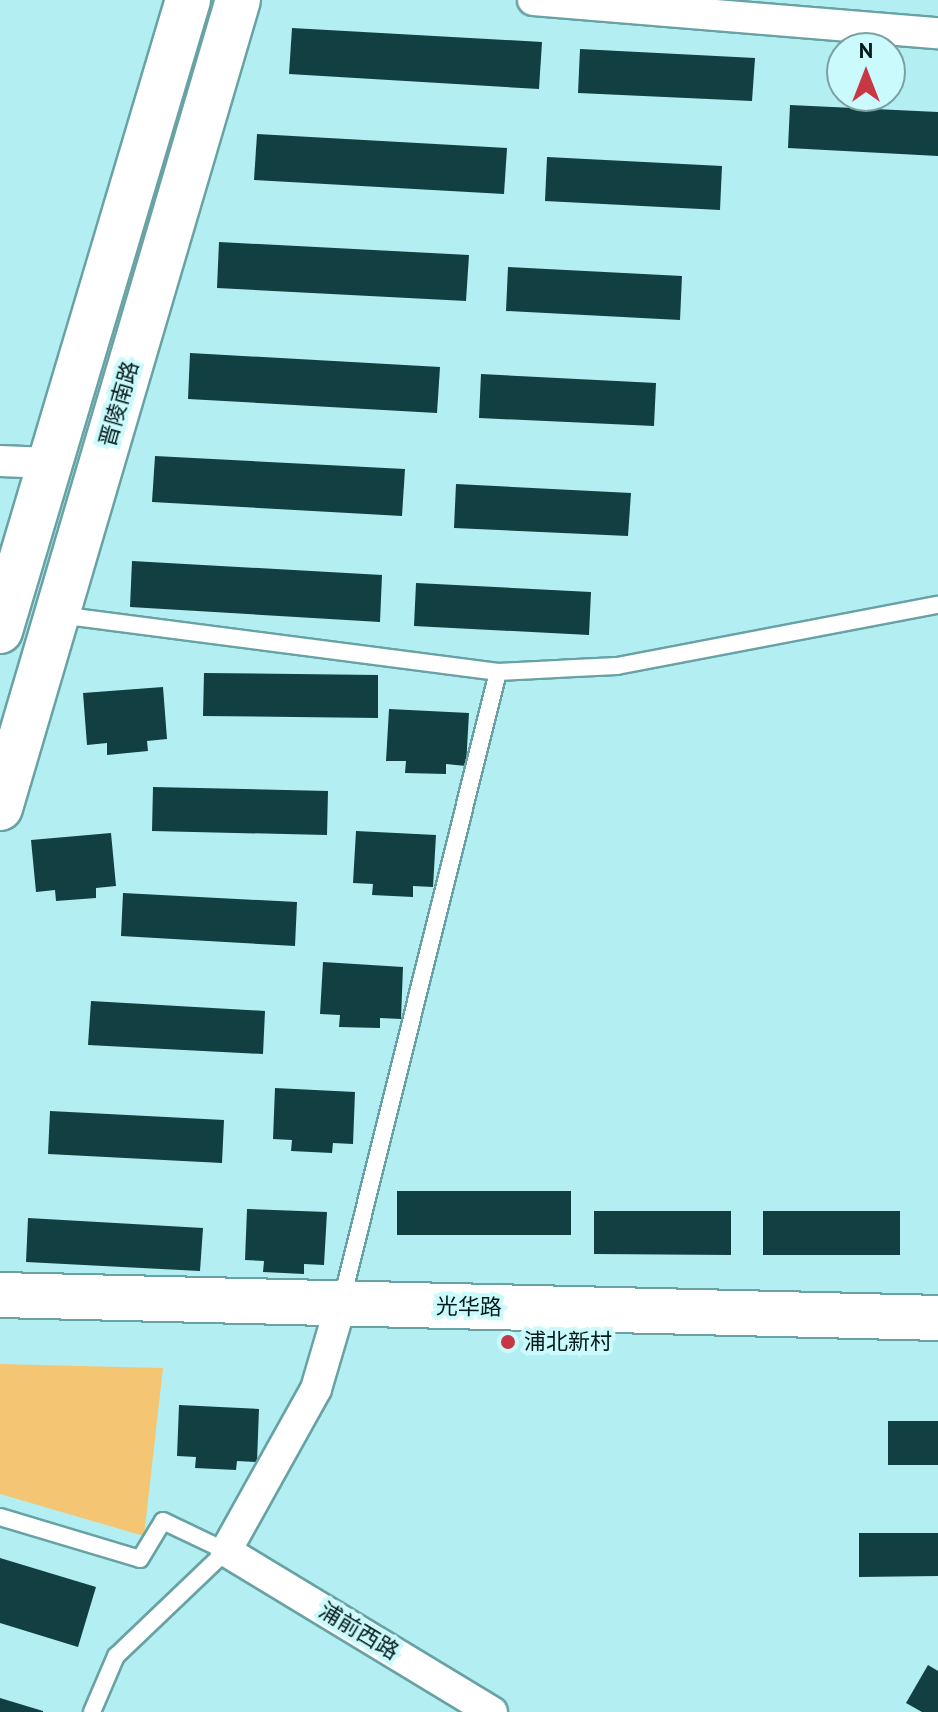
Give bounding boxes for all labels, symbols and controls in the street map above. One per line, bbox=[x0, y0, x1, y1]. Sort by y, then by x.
north arrow bbox=[826, 32, 906, 112]
text: N bbox=[859, 36, 873, 64]
street label: 晋陵南路 bbox=[94, 358, 144, 450]
street label: 光华路 bbox=[436, 1293, 502, 1321]
place label: 浦北新村 bbox=[524, 1329, 612, 1355]
marker: 浦北新村 bbox=[499, 1333, 517, 1351]
street label: 浦前西路 bbox=[314, 1597, 404, 1665]

